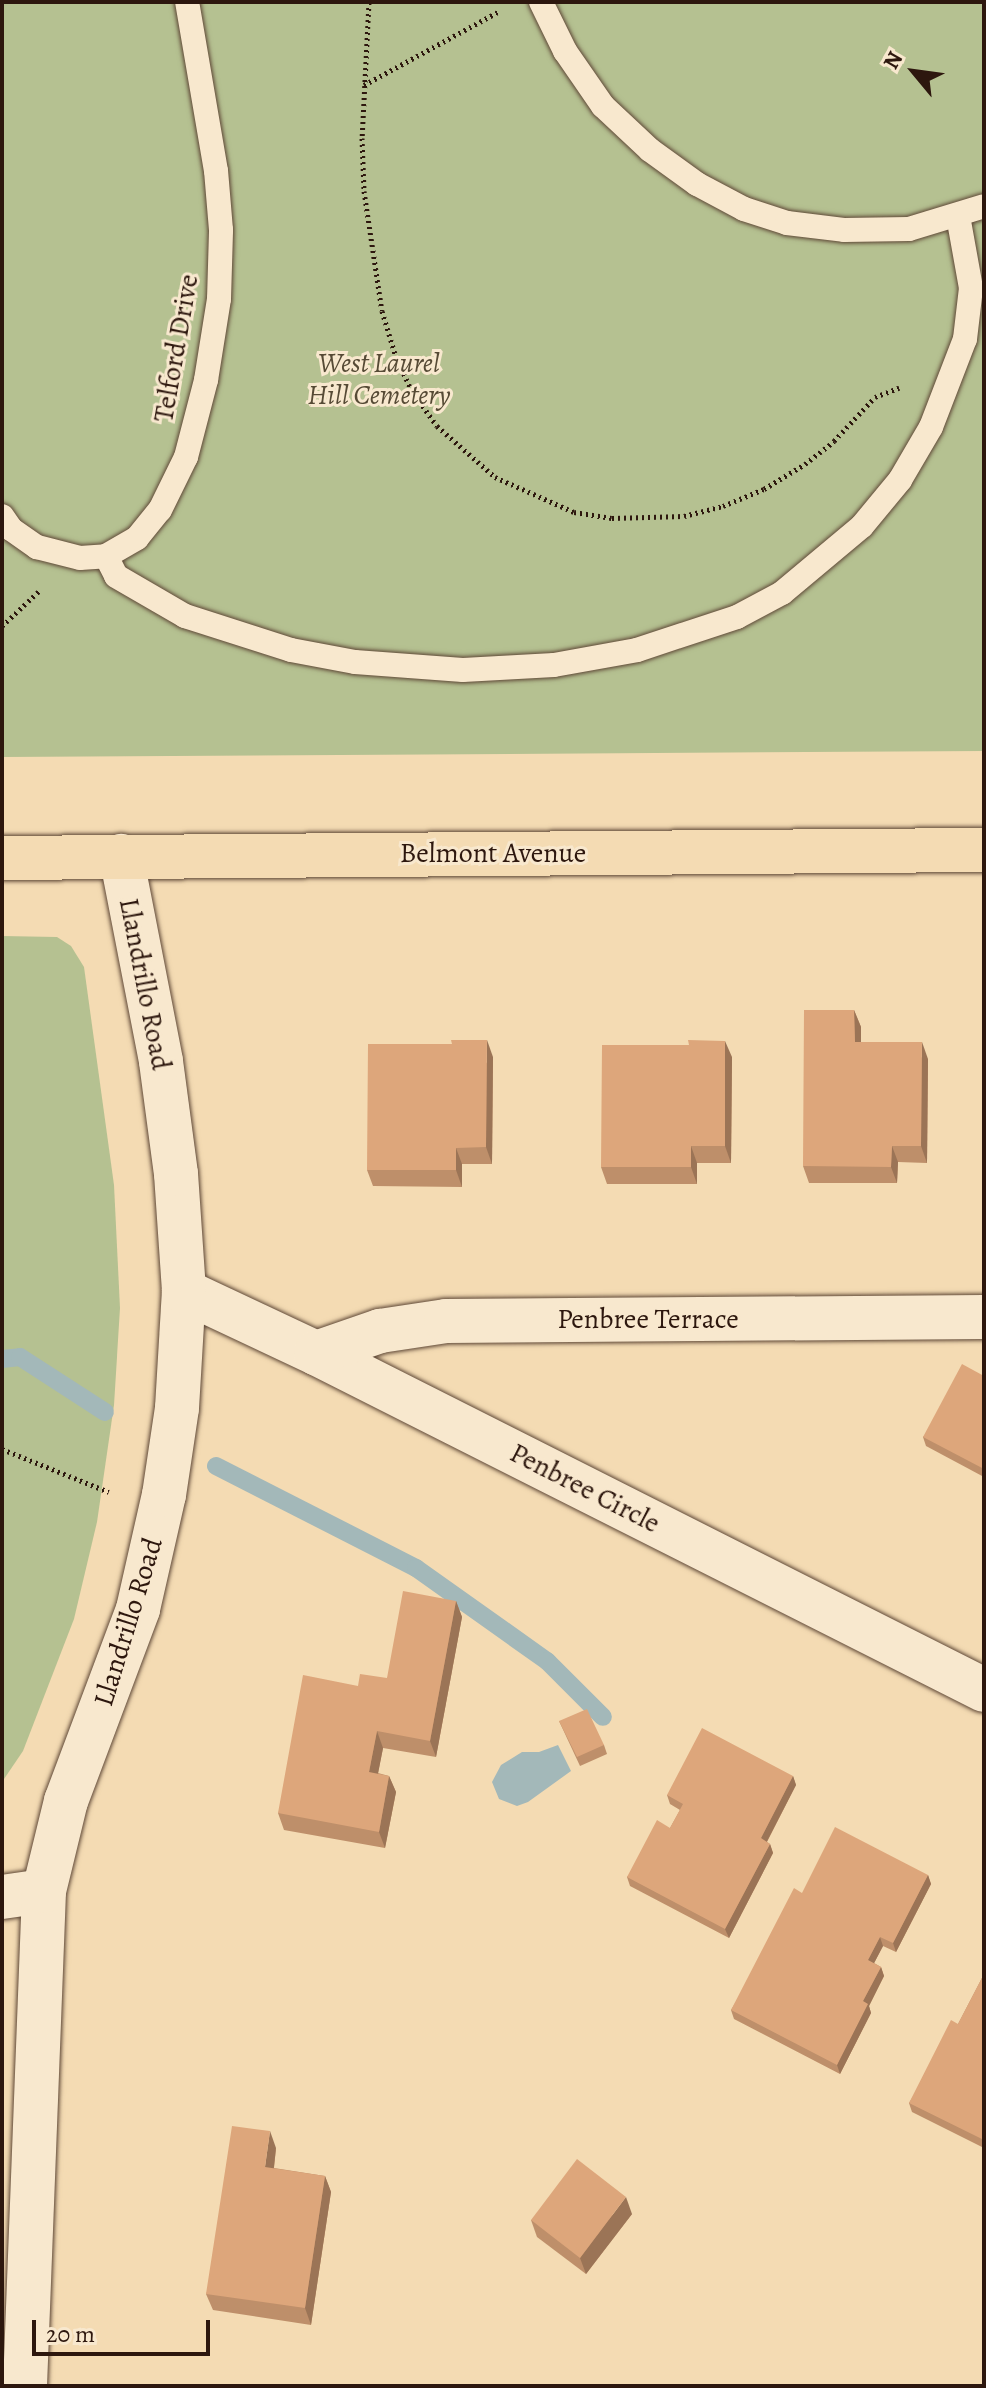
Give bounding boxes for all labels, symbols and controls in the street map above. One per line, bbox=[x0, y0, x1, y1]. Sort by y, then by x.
north arrow bbox=[874, 32, 954, 112]
text: N bbox=[876, 46, 910, 75]
street label: Telford Drive bbox=[146, 271, 206, 425]
park label: West Laurel Hill Cemetery bbox=[307, 346, 451, 412]
street label: Belmont Avenue bbox=[400, 836, 586, 870]
street label: Llandrillo Road bbox=[112, 895, 178, 1073]
street label: Penbree Terrace bbox=[557, 1302, 739, 1336]
street label: Penbree Circle bbox=[504, 1436, 666, 1540]
street label: Llandrillo Road bbox=[86, 1534, 170, 1710]
scale bar bbox=[36, 2304, 214, 2354]
text: 20 m bbox=[46, 2318, 95, 2350]

